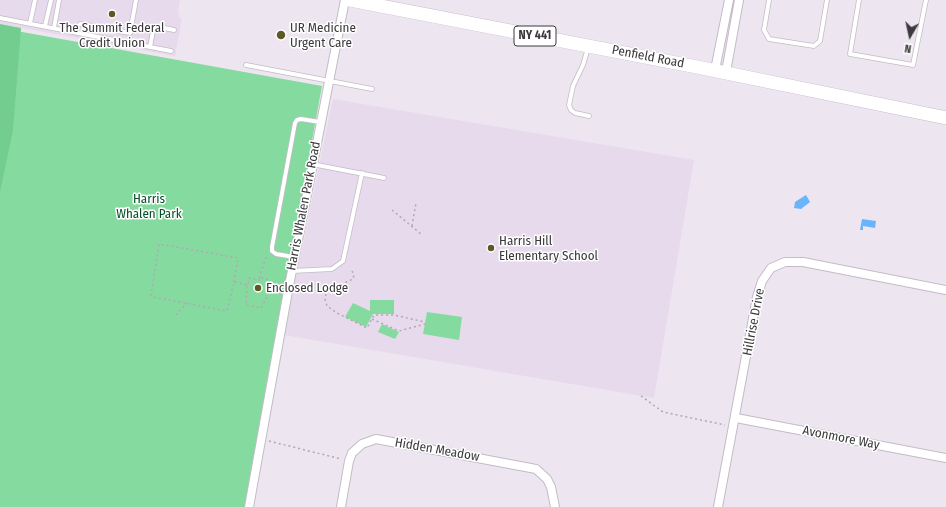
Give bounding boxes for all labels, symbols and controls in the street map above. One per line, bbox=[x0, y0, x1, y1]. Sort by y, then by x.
marker: The Summit Federal Credit Union bbox=[107, 9, 117, 19]
north arrow bbox=[890, 16, 930, 56]
place label: The Summit Federal Credit Union bbox=[59, 20, 165, 51]
place label: UR Medicine Urgent Care bbox=[290, 20, 356, 51]
road number: NY 441 bbox=[514, 26, 556, 46]
marker: UR Medicine Urgent Care bbox=[275, 29, 287, 41]
text: N bbox=[904, 41, 912, 55]
street label: Penfield Road bbox=[611, 42, 685, 72]
street label: Harris Whalen Park Road bbox=[284, 140, 324, 272]
park label: Harris Whalen Park bbox=[116, 191, 182, 222]
place label: Harris Hill Elementary School bbox=[499, 233, 598, 264]
marker: Harris Hill Elementary School bbox=[486, 243, 496, 253]
place label: Enclosed Lodge bbox=[266, 280, 348, 296]
marker: Enclosed Lodge bbox=[253, 283, 263, 293]
street label: Hillrise Drive bbox=[740, 287, 768, 357]
street label: Avonmore Way bbox=[801, 423, 881, 453]
street label: Hidden Meadow bbox=[393, 435, 481, 465]

